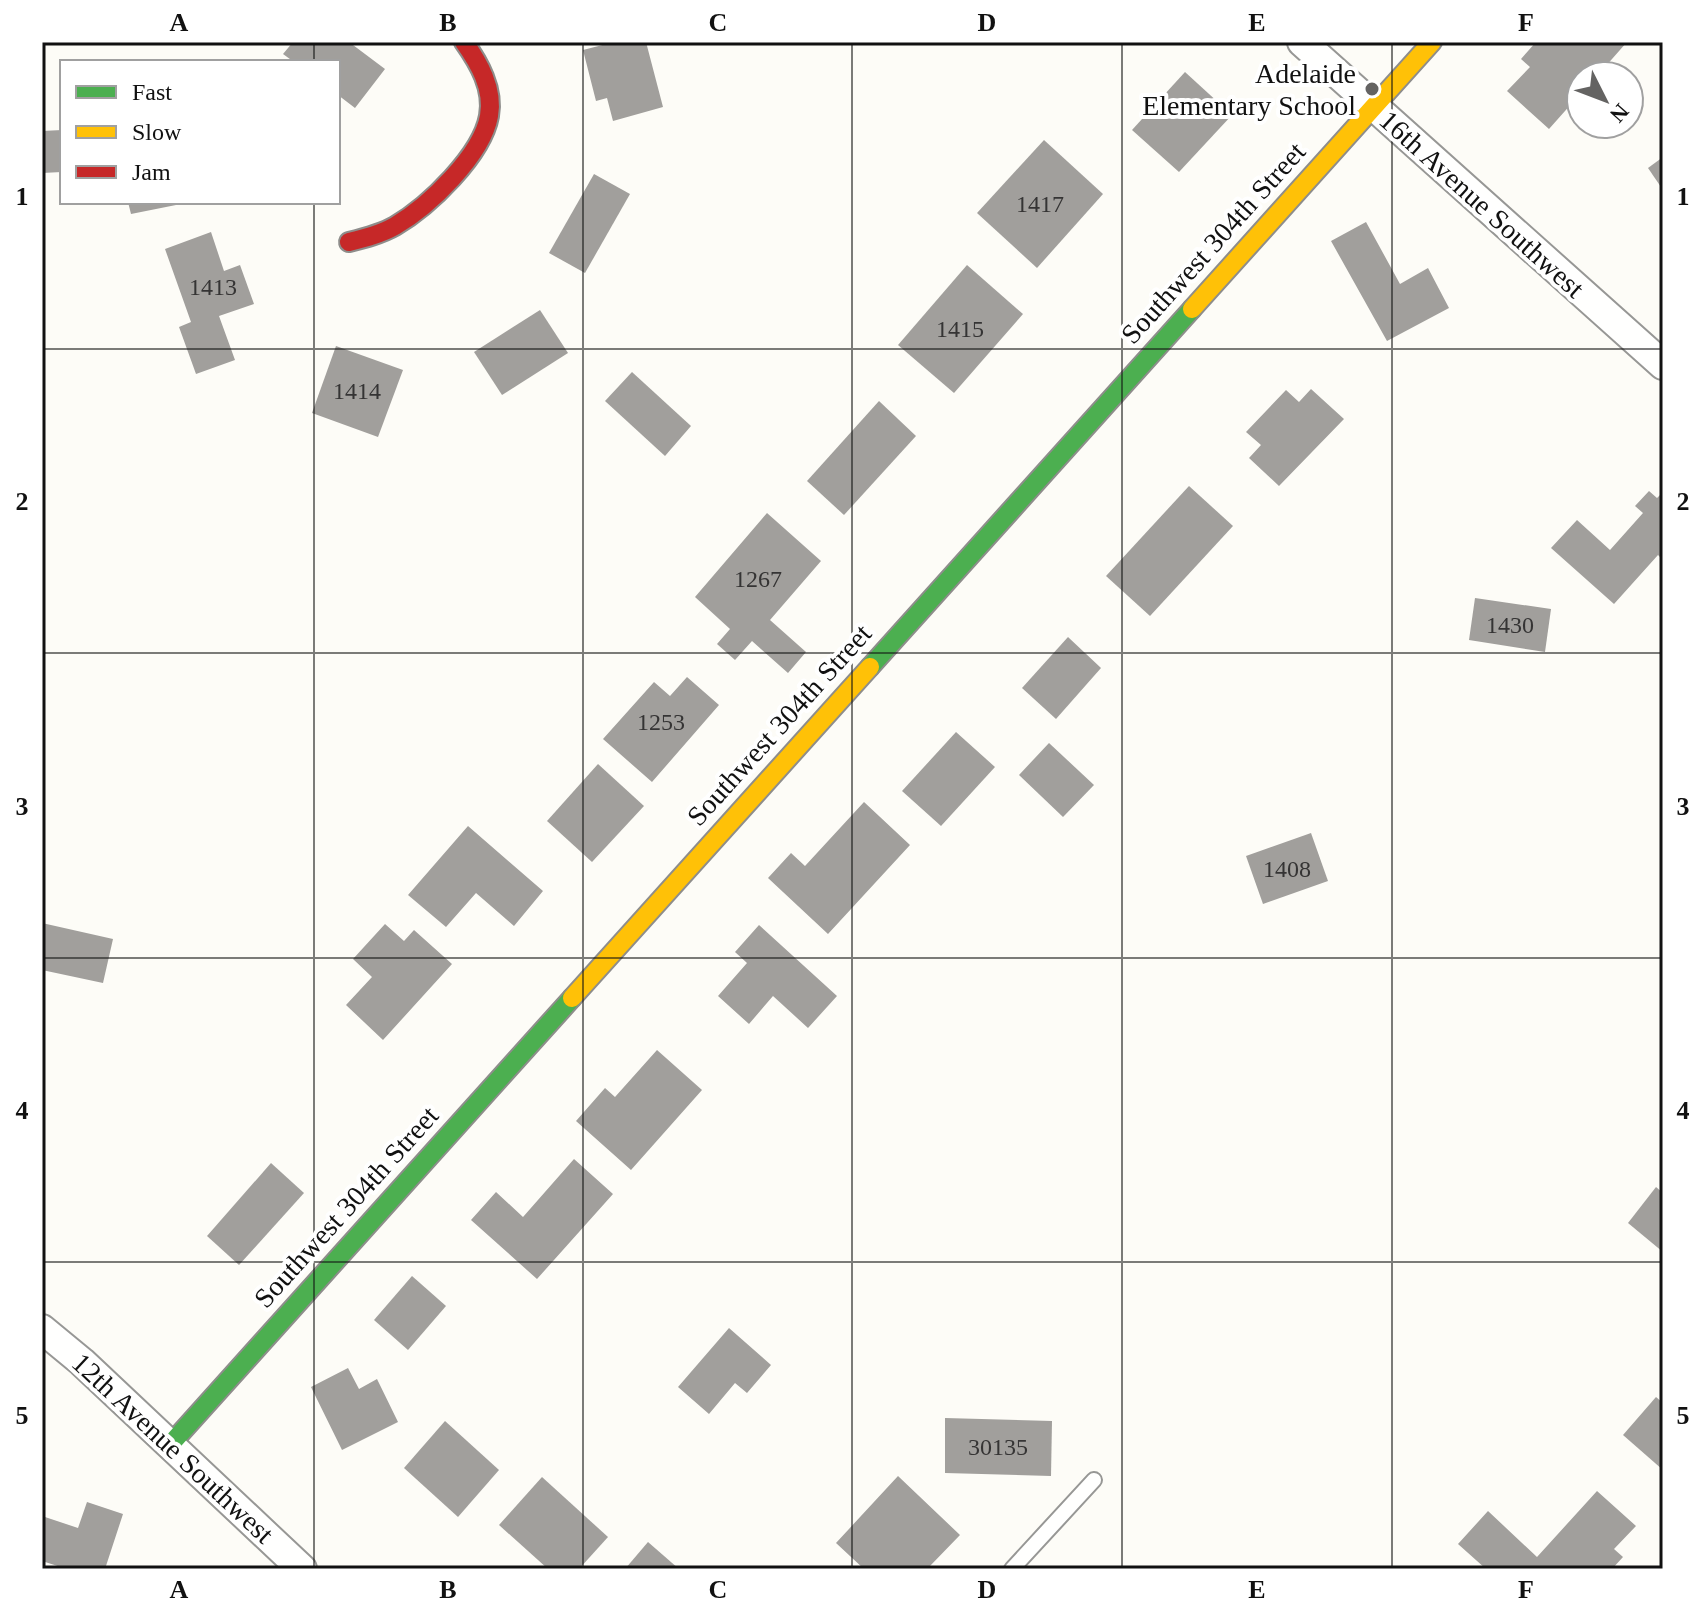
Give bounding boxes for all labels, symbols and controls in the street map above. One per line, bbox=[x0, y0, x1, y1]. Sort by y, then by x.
text: A bbox=[170, 8, 189, 37]
text: B bbox=[439, 8, 457, 37]
text: C bbox=[709, 8, 727, 37]
text: D bbox=[978, 8, 996, 37]
text: E bbox=[1248, 8, 1266, 37]
text: F bbox=[1518, 8, 1534, 37]
place label: Adelaide Elementary School bbox=[1142, 58, 1356, 121]
legend bbox=[60, 60, 340, 204]
north arrow bbox=[1565, 60, 1645, 140]
text: Fast bbox=[132, 79, 172, 105]
marker: Adelaide Elementary School bbox=[1363, 80, 1381, 98]
text: N bbox=[1605, 99, 1634, 127]
street label: 16th Avenue Southwest bbox=[1374, 104, 1591, 304]
text: Slow bbox=[132, 119, 182, 145]
street label: Southwest 304th Street bbox=[1115, 136, 1312, 350]
text: Jam bbox=[132, 159, 171, 185]
text: 1 bbox=[16, 182, 29, 211]
text: 1 bbox=[1677, 182, 1690, 211]
house number: 1417 bbox=[1016, 191, 1064, 217]
house number: 1413 bbox=[189, 274, 237, 300]
house number: 1415 bbox=[936, 316, 984, 342]
house number: 1414 bbox=[333, 378, 381, 404]
text: 2 bbox=[16, 487, 29, 516]
text: 2 bbox=[1677, 487, 1690, 516]
house number: 1267 bbox=[734, 566, 782, 592]
house number: 1430 bbox=[1486, 612, 1534, 638]
street label: Southwest 304th Street bbox=[681, 618, 878, 832]
house number: 1253 bbox=[637, 709, 685, 735]
text: 3 bbox=[16, 792, 29, 821]
text: 3 bbox=[1677, 792, 1690, 821]
house number: 1408 bbox=[1263, 856, 1311, 882]
text: 4 bbox=[16, 1096, 29, 1125]
text: 4 bbox=[1677, 1096, 1690, 1125]
street label: Southwest 304th Street bbox=[248, 1100, 445, 1314]
street label: 12th Avenue Southwest bbox=[66, 1347, 280, 1549]
text: 5 bbox=[16, 1401, 29, 1430]
text: 5 bbox=[1677, 1401, 1690, 1430]
house number: 30135 bbox=[968, 1434, 1028, 1460]
text: A bbox=[170, 1575, 189, 1604]
text: B bbox=[439, 1575, 457, 1604]
text: C bbox=[709, 1575, 727, 1604]
text: D bbox=[978, 1575, 996, 1604]
text: E bbox=[1248, 1575, 1266, 1604]
text: F bbox=[1518, 1575, 1534, 1604]

